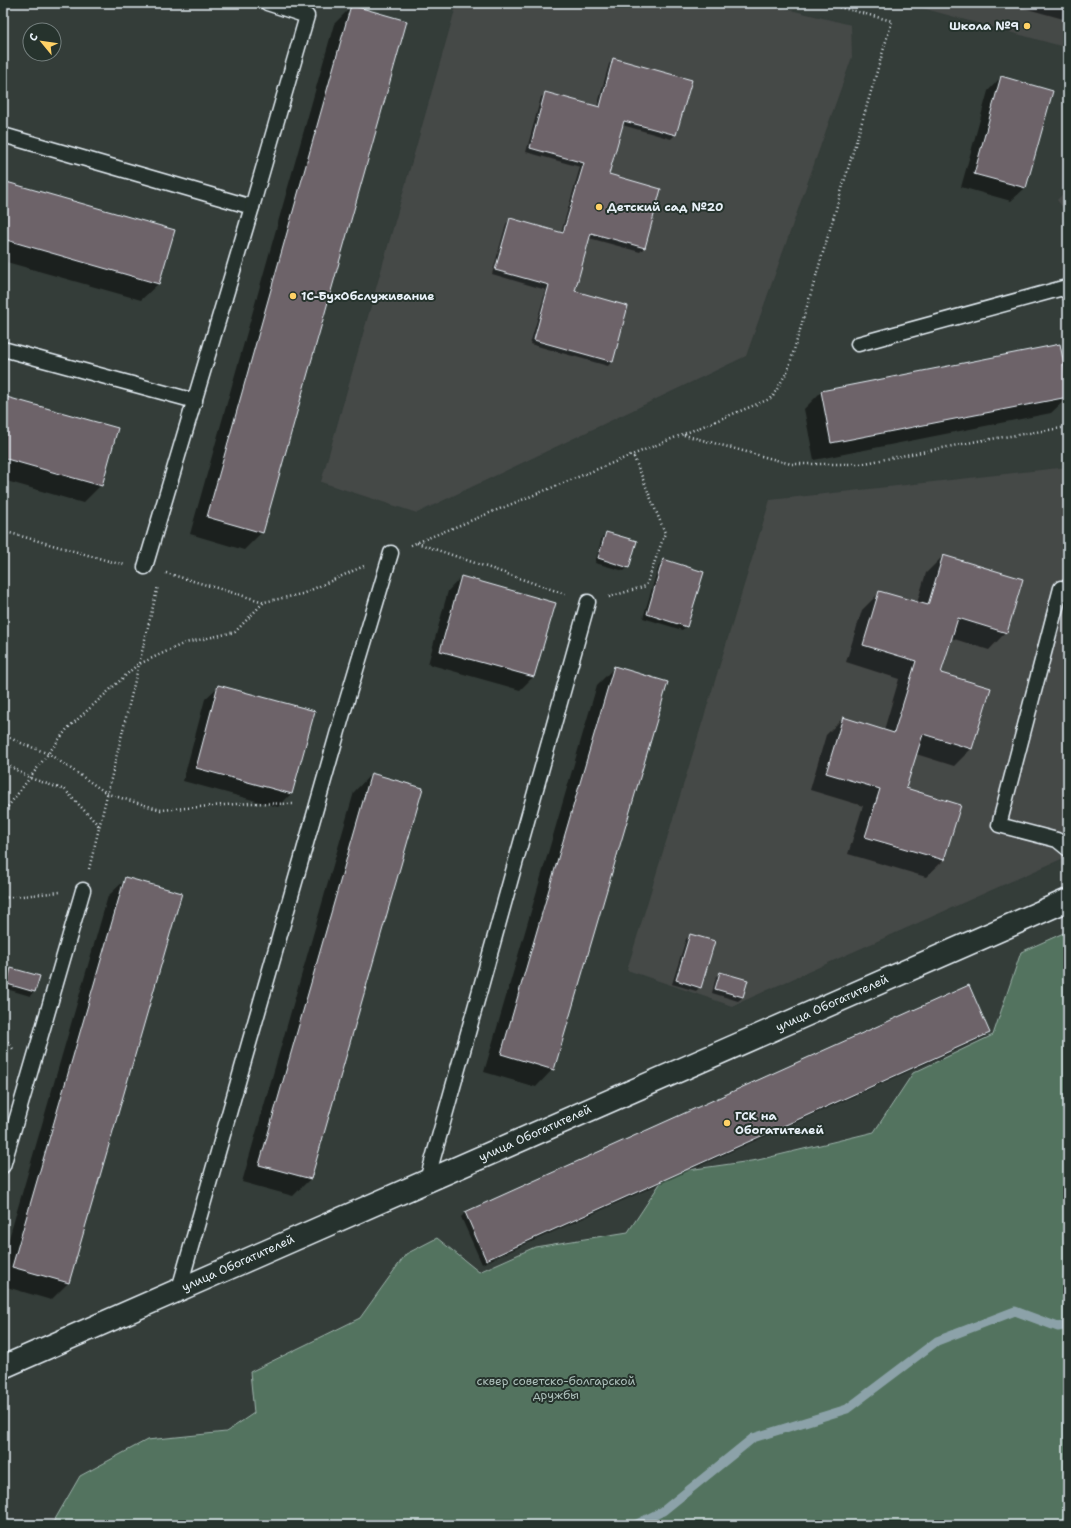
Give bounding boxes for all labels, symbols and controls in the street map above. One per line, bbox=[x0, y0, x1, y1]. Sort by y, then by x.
place label: Школа №9 bbox=[949, 18, 1019, 34]
marker: Школа №9 bbox=[1022, 21, 1032, 31]
north arrow bbox=[22, 22, 62, 62]
text: С bbox=[25, 31, 42, 44]
place label: Детский сад №20 bbox=[607, 199, 723, 215]
marker: Детский сад №20 bbox=[594, 202, 604, 212]
place label: 1С-БухОбслуживание bbox=[301, 288, 435, 304]
marker: 1С-БухОбслуживание bbox=[288, 291, 298, 301]
street label: улица Обогатителей bbox=[773, 971, 891, 1035]
street label: улица Обогатителей bbox=[476, 1101, 594, 1165]
place label: ГСК на Обогатителей bbox=[735, 1108, 824, 1138]
marker: ГСК на Обогатителей bbox=[722, 1118, 732, 1128]
street label: улица Обогатителей bbox=[179, 1231, 297, 1295]
park label: сквер советско-болгарской дружбы bbox=[477, 1373, 636, 1403]

